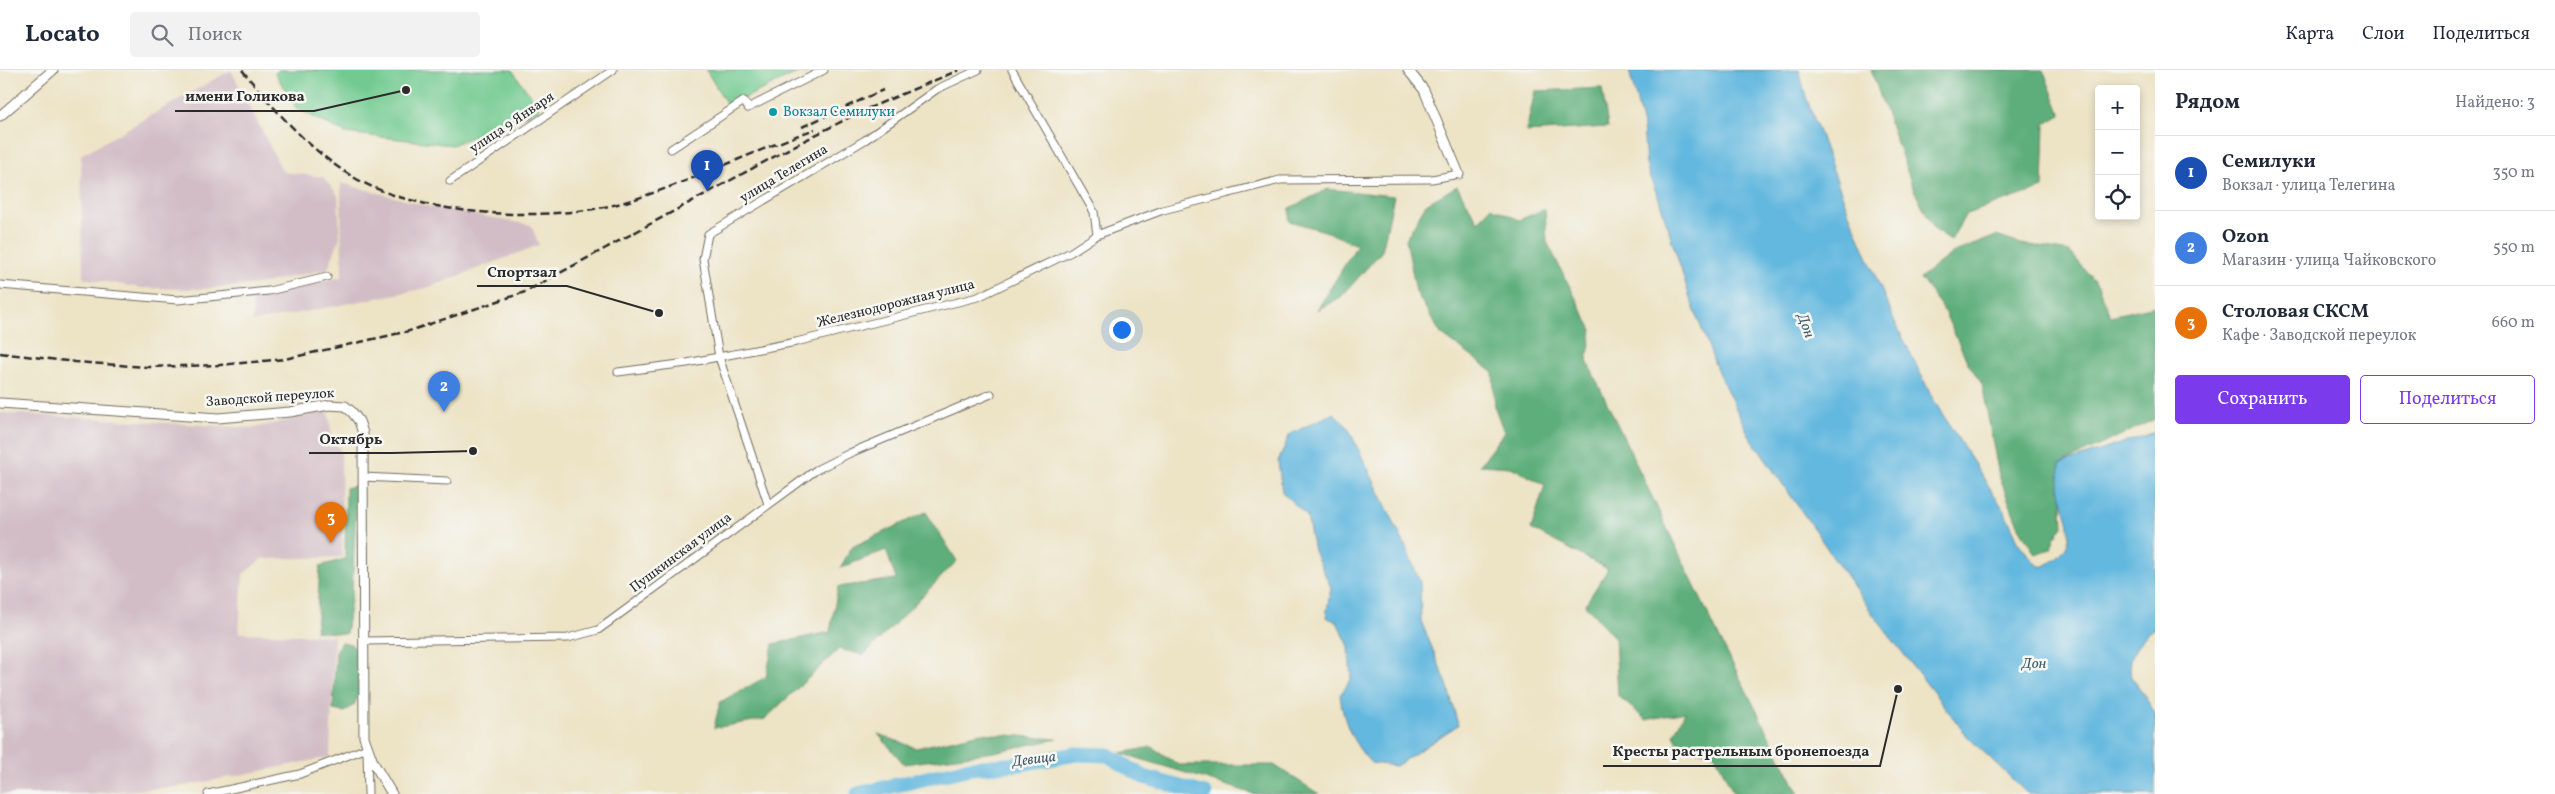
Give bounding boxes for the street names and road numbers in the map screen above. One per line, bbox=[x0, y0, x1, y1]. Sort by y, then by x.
street label: улица 9 Января bbox=[466, 88, 558, 158]
street label: улица Телегина bbox=[736, 140, 832, 208]
street label: Железнодорожная улица bbox=[815, 275, 977, 333]
street label: Заводской переулок bbox=[205, 384, 335, 412]
street label: Пушкинская улица bbox=[626, 508, 736, 598]

